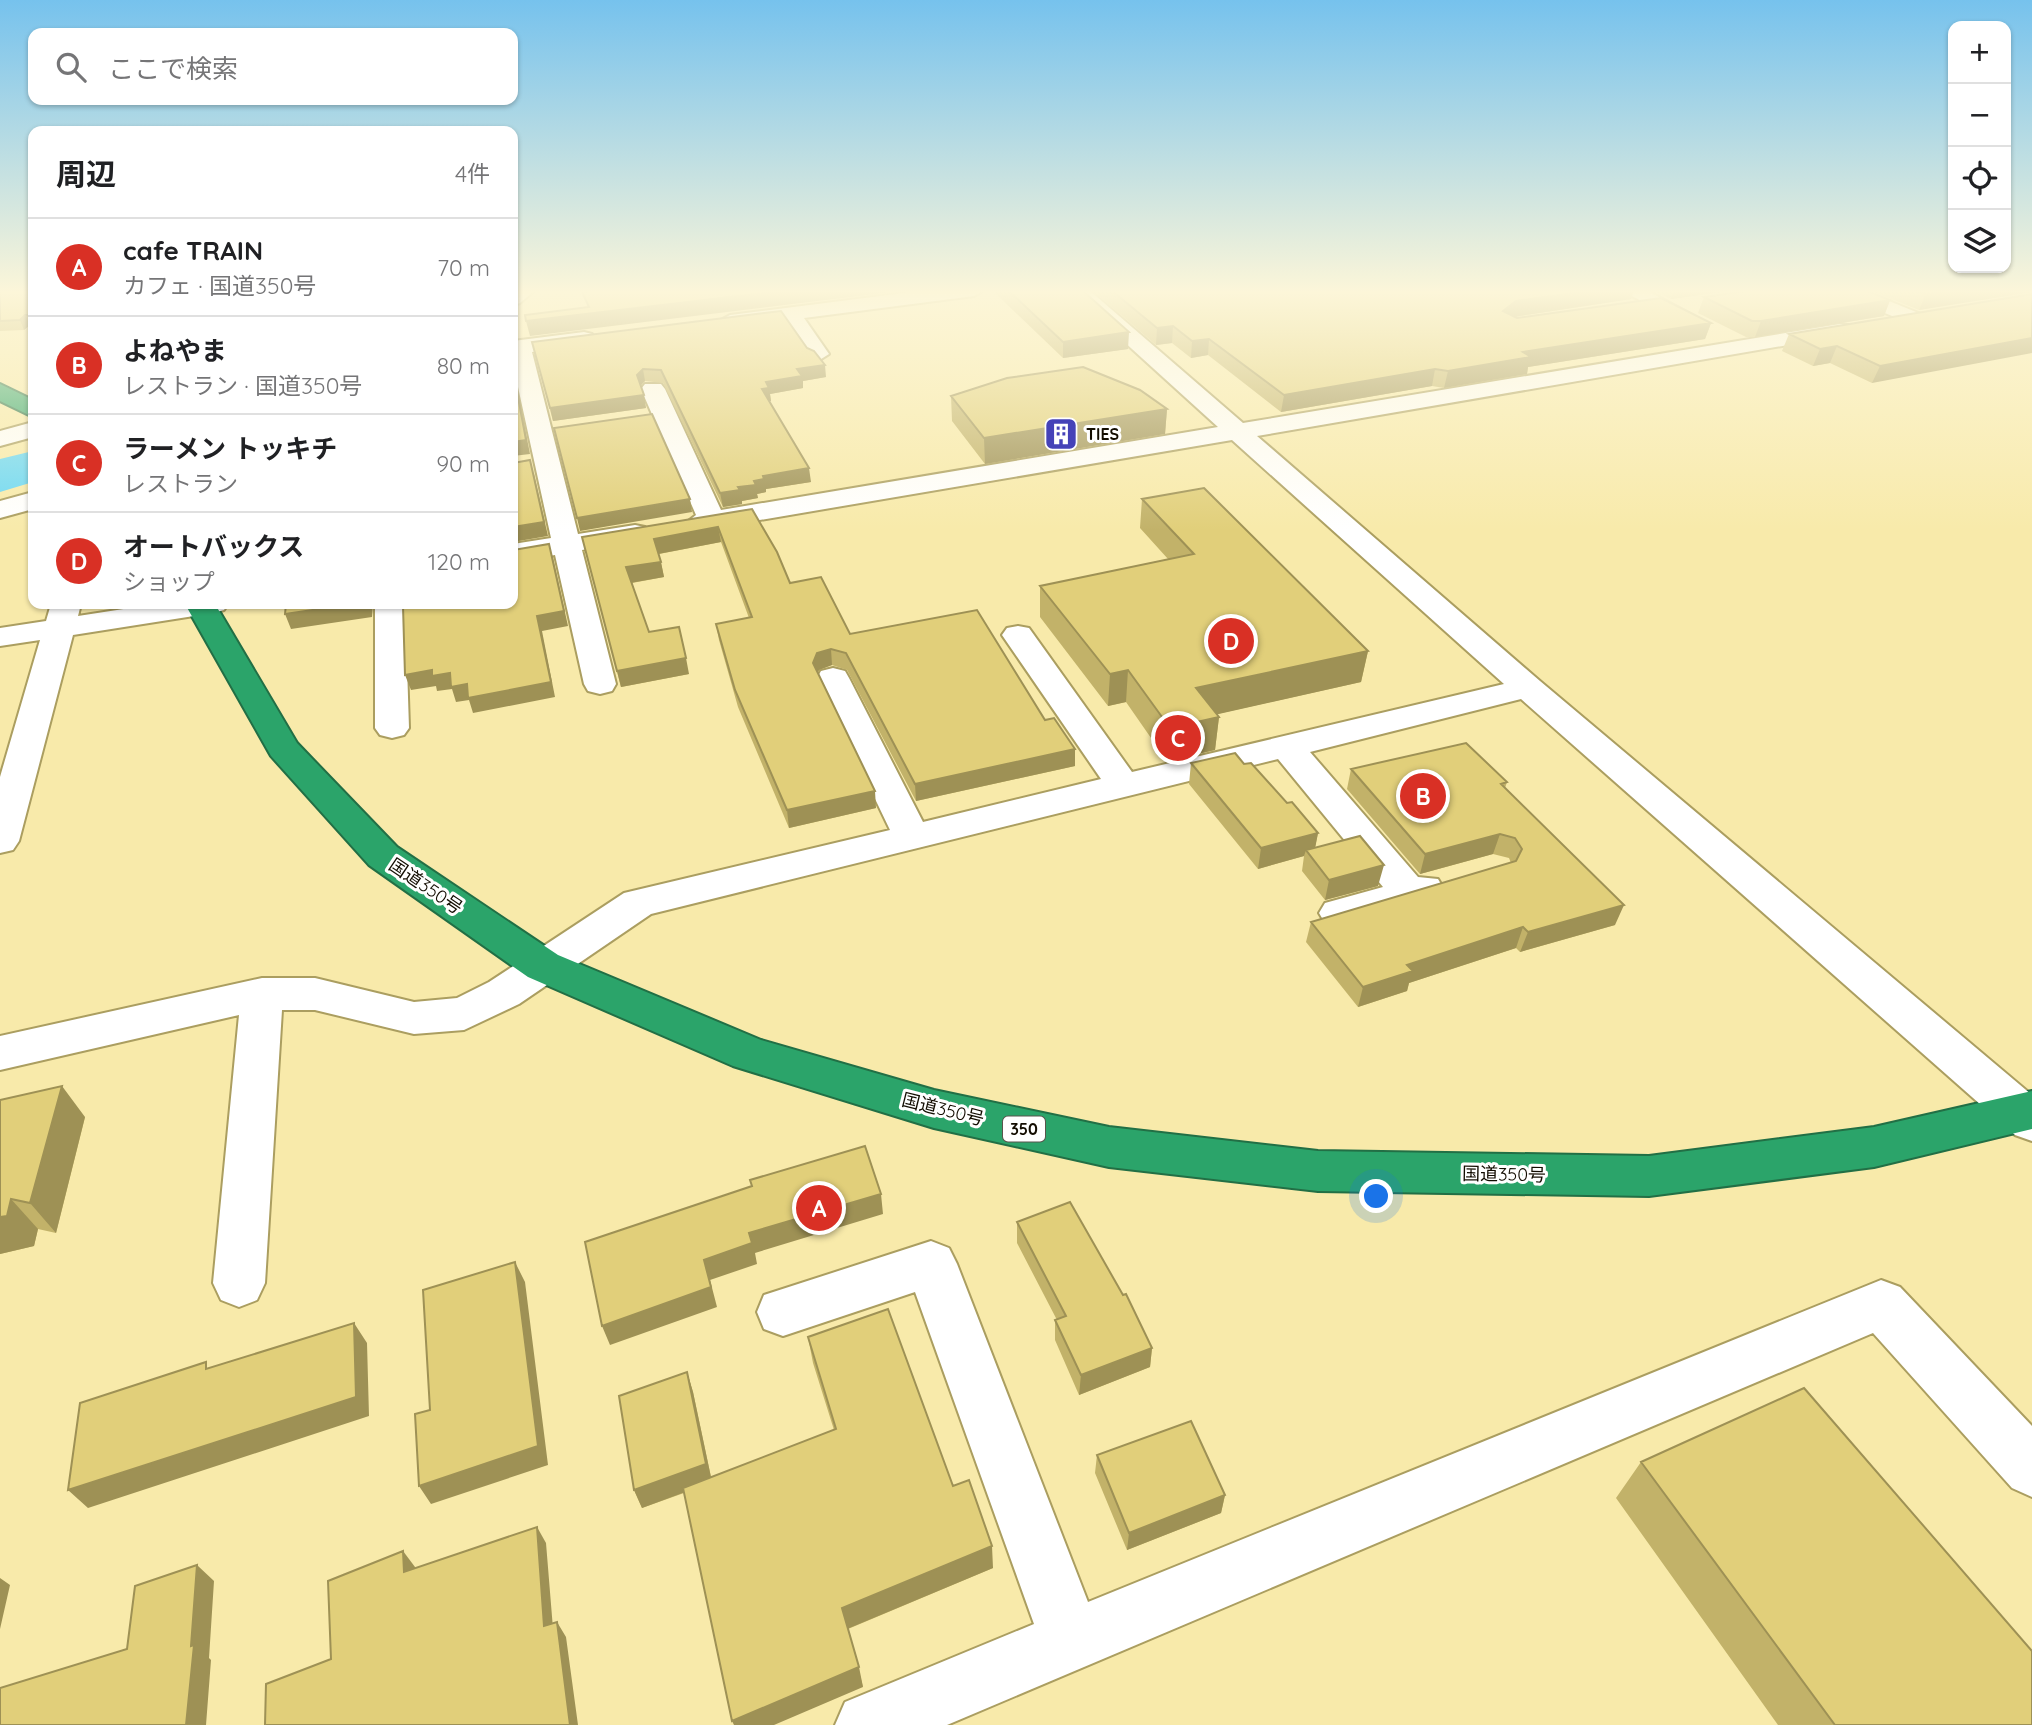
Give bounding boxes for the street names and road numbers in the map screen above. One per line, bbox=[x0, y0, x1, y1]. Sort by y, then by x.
street label: 国道350号 bbox=[385, 853, 467, 919]
street label: 国道350号 bbox=[899, 1088, 987, 1130]
road number: 350 bbox=[1003, 1116, 1045, 1142]
street label: 国道350号 bbox=[1462, 1162, 1546, 1186]

